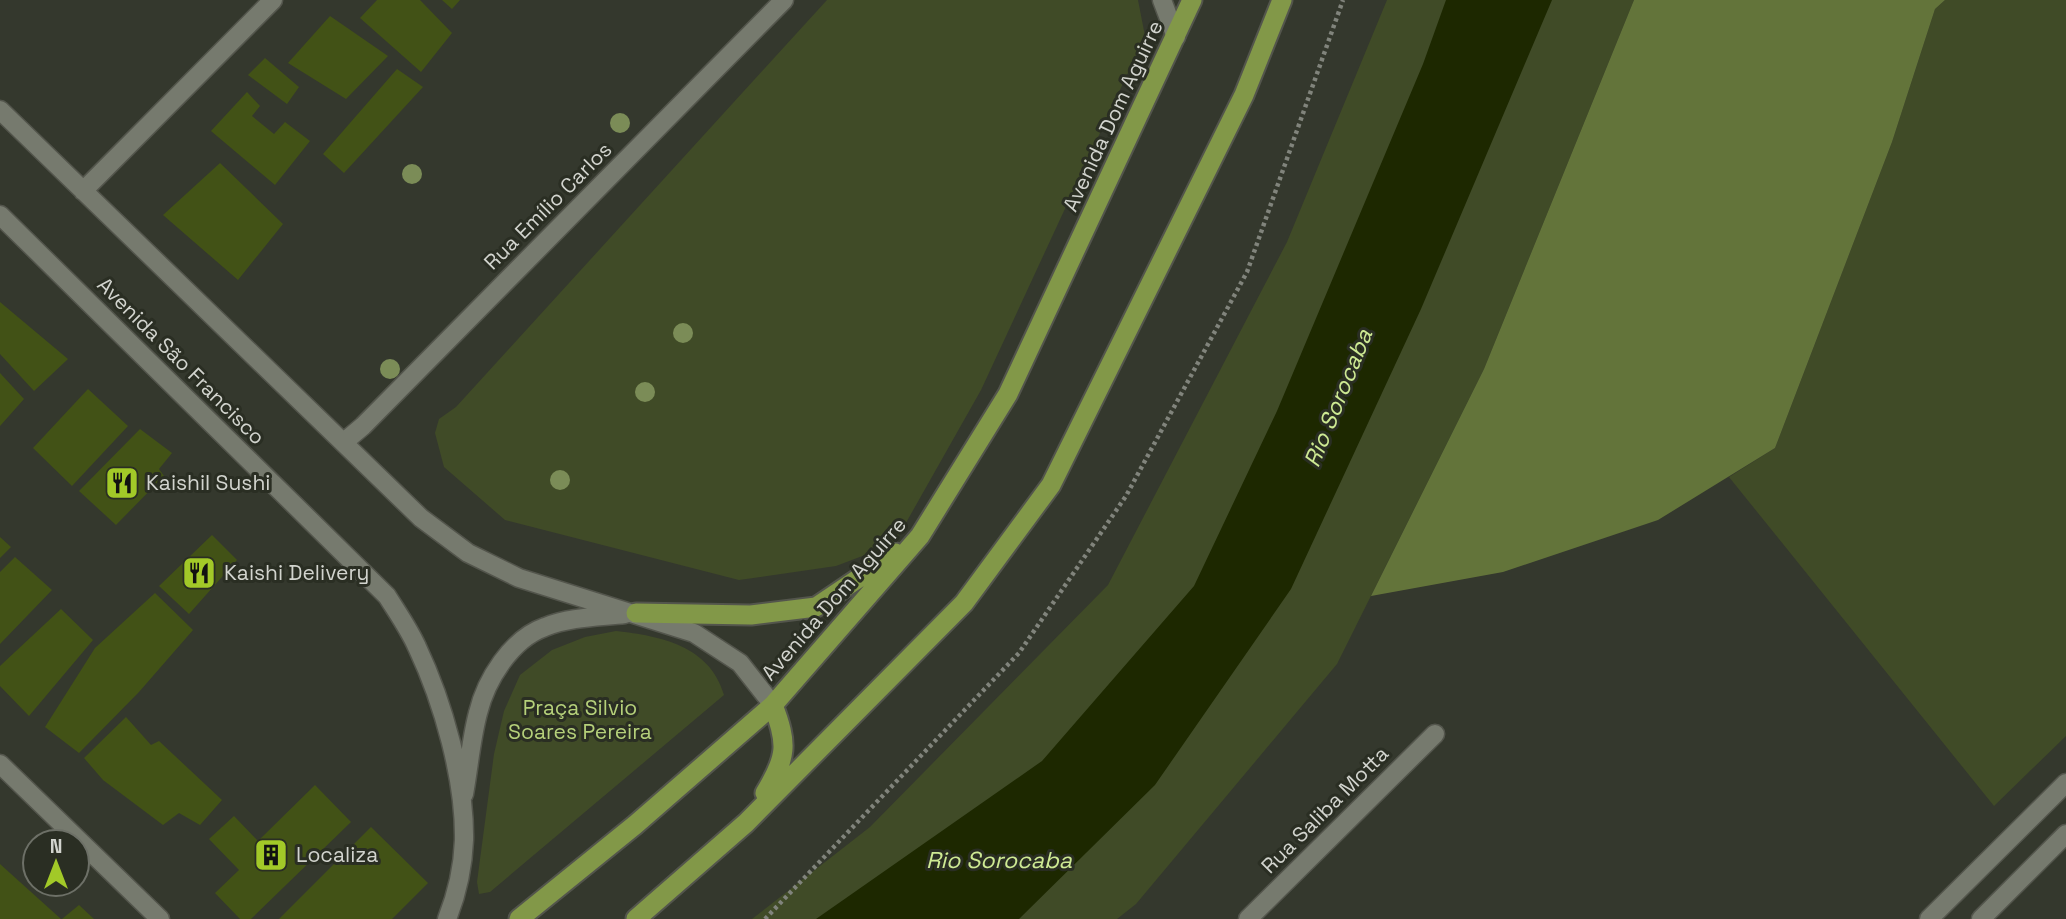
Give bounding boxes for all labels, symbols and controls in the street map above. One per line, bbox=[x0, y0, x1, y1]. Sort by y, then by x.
street label: Avenida Dom Aguirre bbox=[1056, 16, 1169, 216]
street label: Rua Emílio Carlos bbox=[478, 136, 617, 275]
street label: Avenida São Francisco bbox=[92, 271, 271, 450]
water label: Rio Sorocaba bbox=[1297, 324, 1380, 471]
restaurant icon: KaishiI Sushi bbox=[103, 464, 141, 502]
place label: KaishiI Sushi bbox=[146, 469, 270, 496]
street label: Avenida Dom Aguirre bbox=[755, 511, 912, 686]
restaurant icon: Kaishi Delivery bbox=[180, 554, 218, 592]
place label: Kaishi Delivery bbox=[224, 559, 369, 586]
park label: Praça Silvio Soares Pereira bbox=[508, 694, 652, 745]
street label: Rua Saliba Motta bbox=[1255, 740, 1394, 879]
north arrow bbox=[21, 828, 91, 898]
text: N bbox=[50, 834, 62, 859]
building icon: Localiza bbox=[252, 836, 290, 874]
place label: Localiza bbox=[296, 841, 378, 868]
water label: Rio Sorocaba bbox=[926, 845, 1073, 875]

